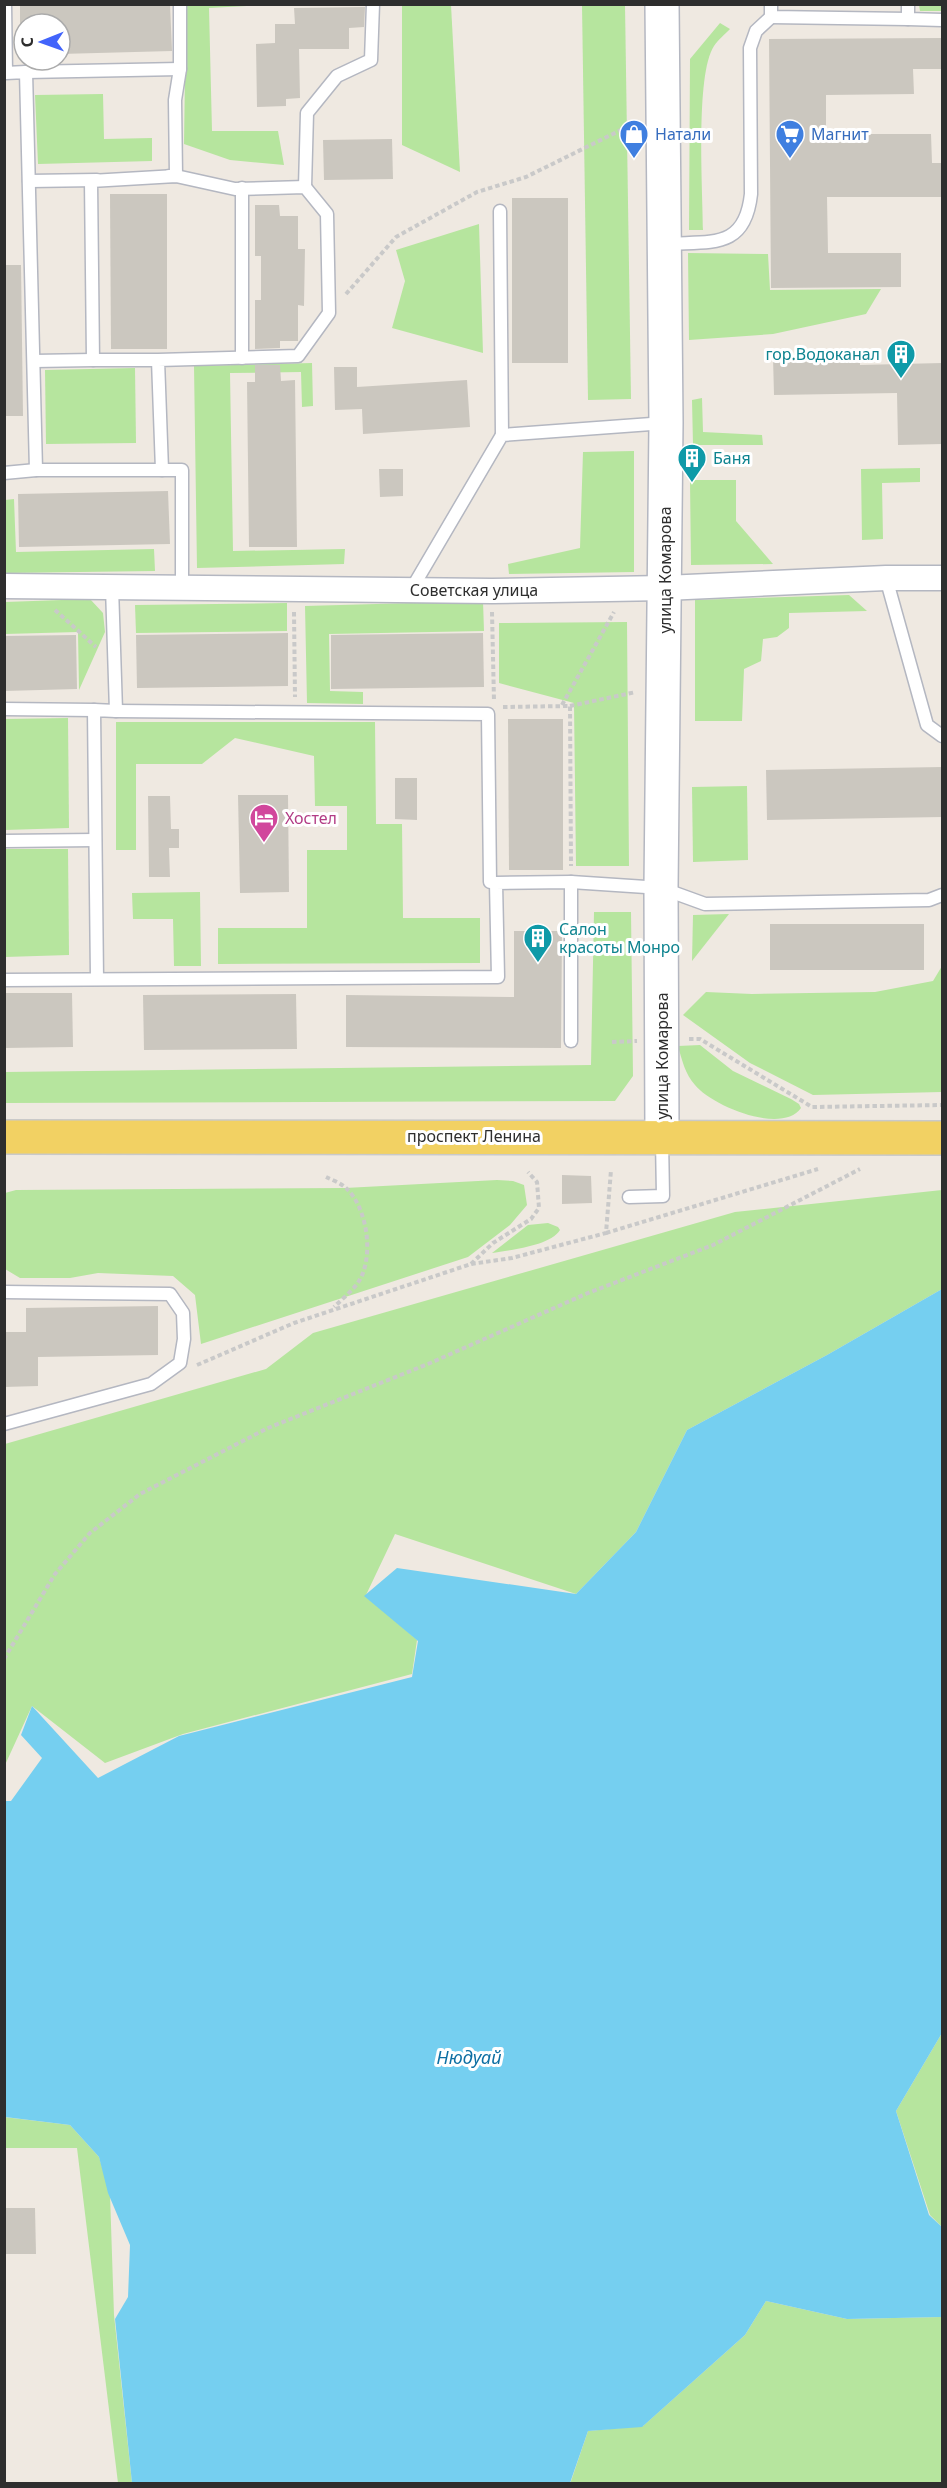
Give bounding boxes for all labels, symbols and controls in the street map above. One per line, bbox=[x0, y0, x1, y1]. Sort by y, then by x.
north arrow bbox=[12, 12, 72, 72]
text: С bbox=[16, 37, 38, 48]
shop icon: Натали bbox=[618, 118, 650, 160]
supermarket icon: Магнит bbox=[774, 118, 806, 160]
place label: Натали bbox=[655, 123, 711, 145]
place label: Магнит bbox=[811, 123, 869, 145]
building icon: гор.Водоканал bbox=[885, 338, 917, 380]
place label: гор.Водоканал bbox=[765, 343, 880, 365]
building icon: Баня bbox=[676, 442, 708, 484]
place label: Баня bbox=[713, 447, 751, 469]
street label: улица Комарова bbox=[654, 506, 676, 634]
street label: Советская улица bbox=[410, 579, 538, 601]
hotel icon: Хостел bbox=[248, 802, 280, 844]
place label: Хостел bbox=[285, 807, 337, 829]
place label: Салон красоты Монро bbox=[559, 918, 680, 958]
building icon: Салон красоты Монро bbox=[522, 922, 554, 964]
street label: улица Комарова bbox=[651, 992, 673, 1120]
street label: проспект Ленина bbox=[407, 1125, 541, 1147]
water label: Нюдуай bbox=[437, 2045, 501, 2069]

